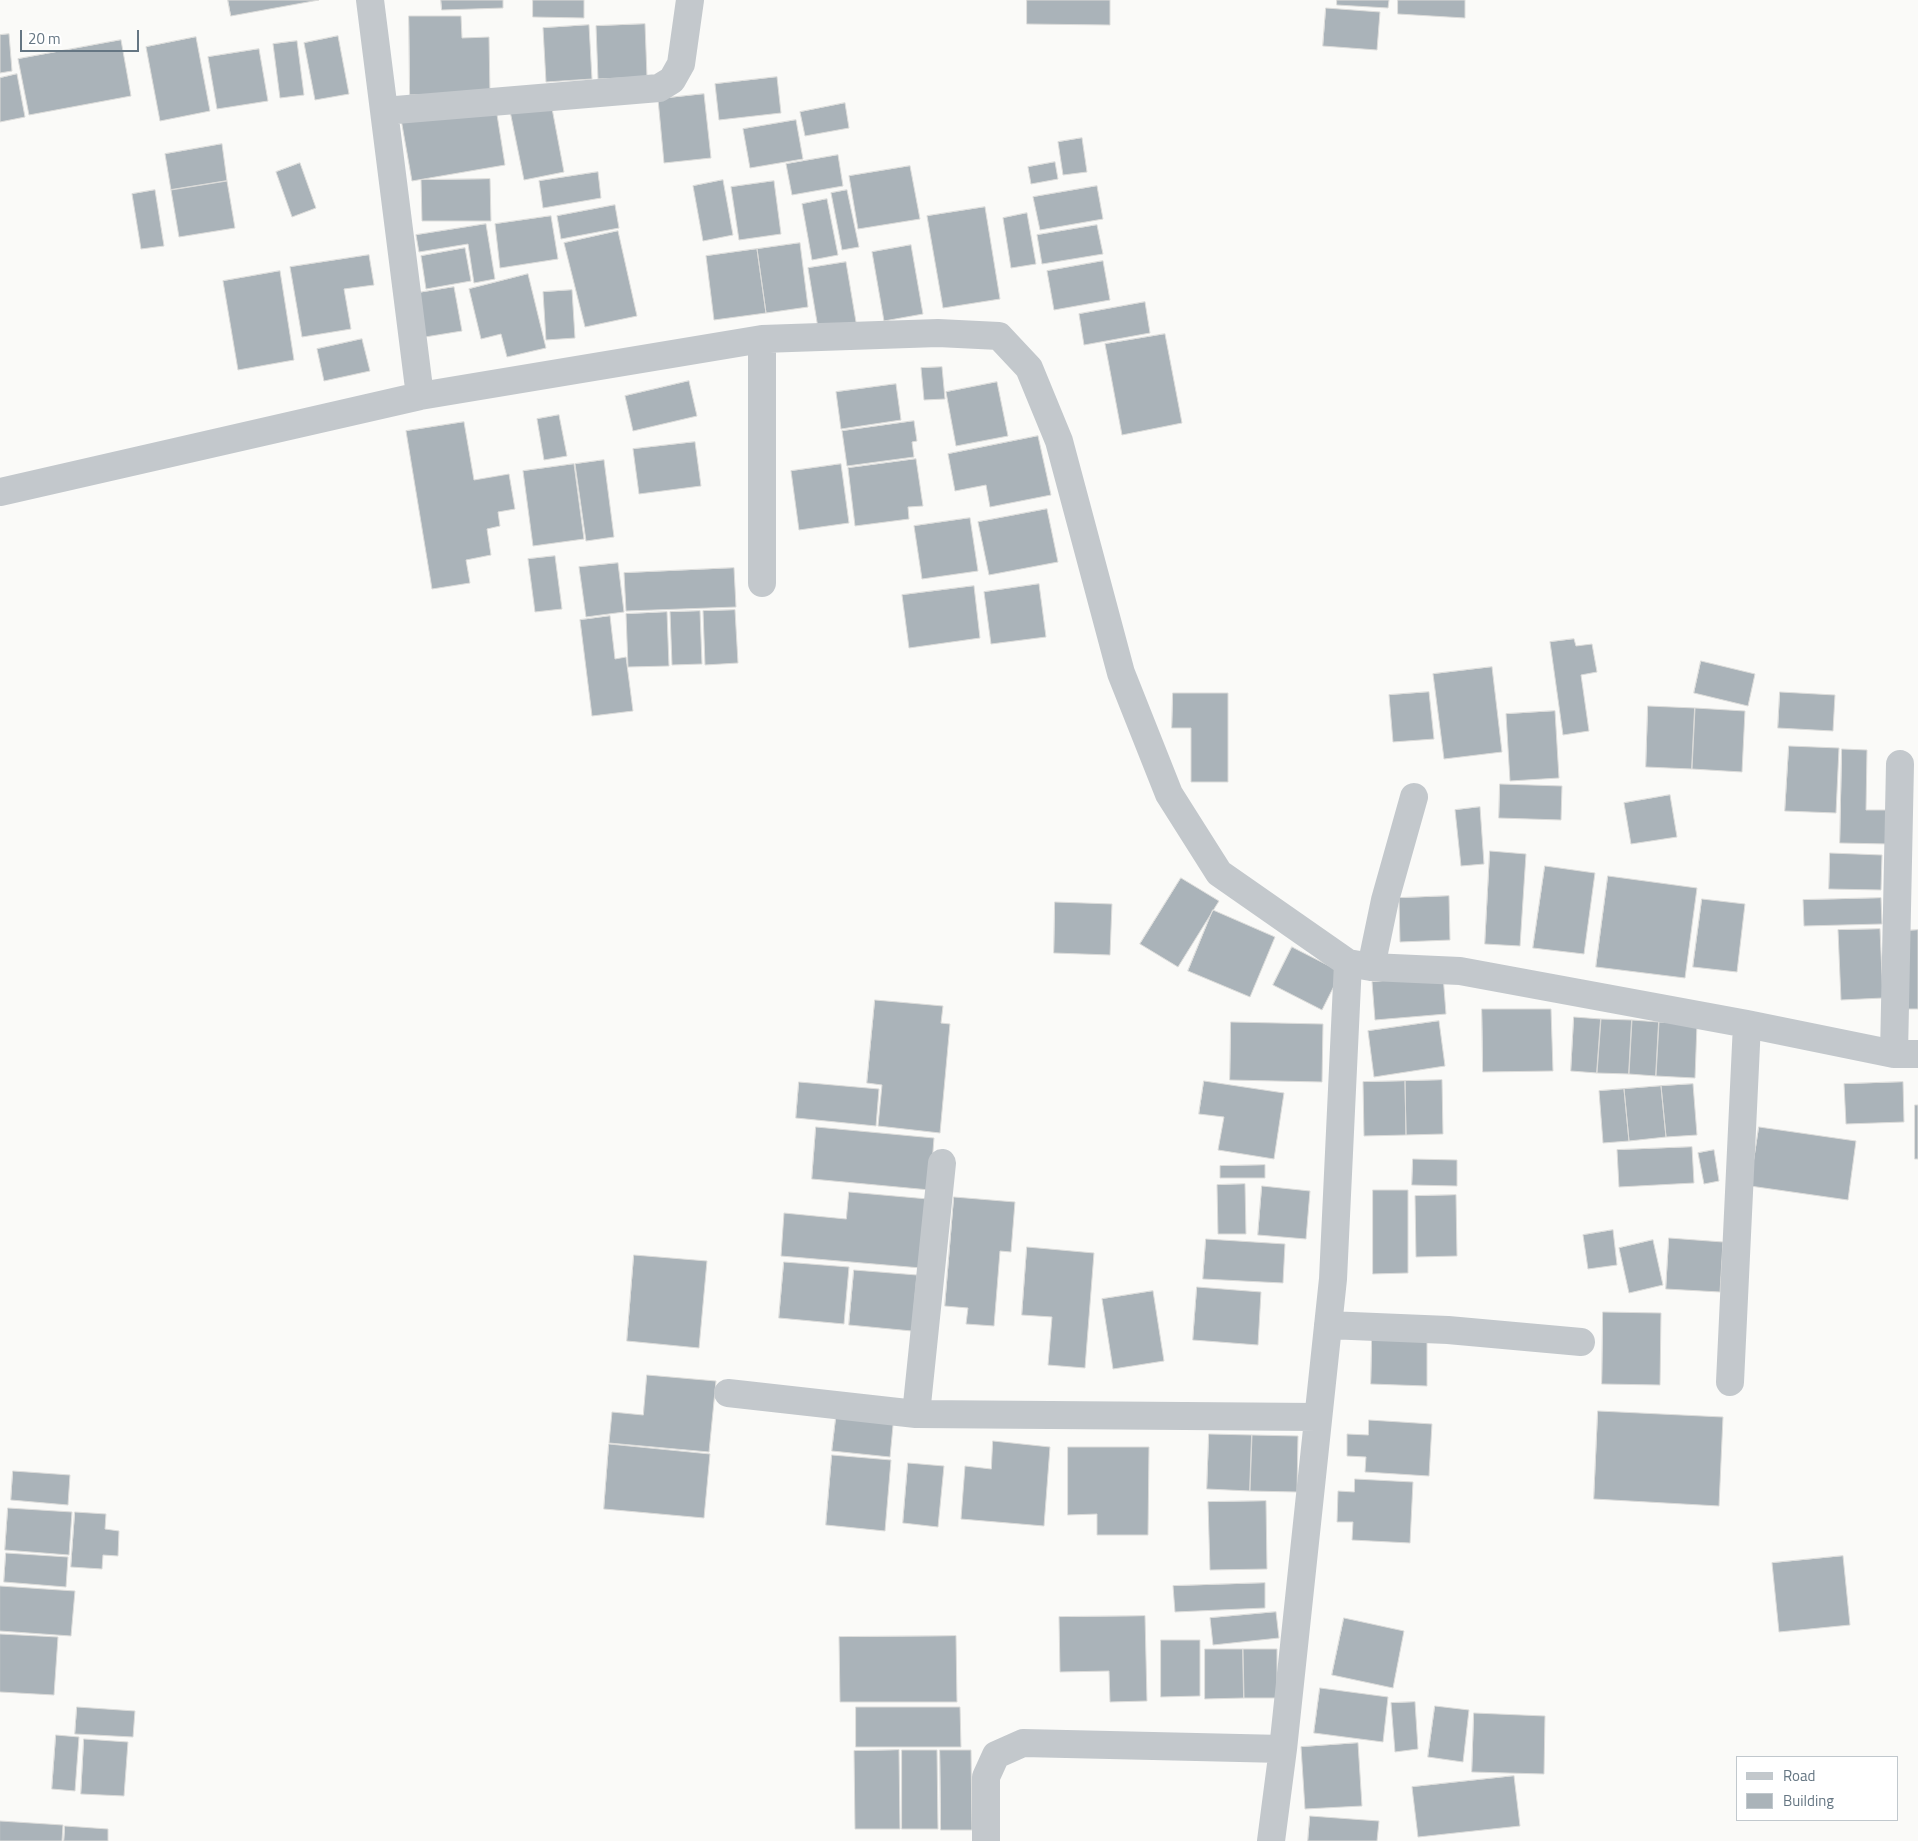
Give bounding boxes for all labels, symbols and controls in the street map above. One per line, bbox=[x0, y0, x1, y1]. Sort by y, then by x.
scale bar bbox=[22, 20, 141, 52]
text: 20 m bbox=[28, 27, 61, 50]
legend bbox=[1736, 1756, 1898, 1821]
text: Road bbox=[1783, 1764, 1815, 1787]
text: Building bbox=[1783, 1789, 1834, 1812]

